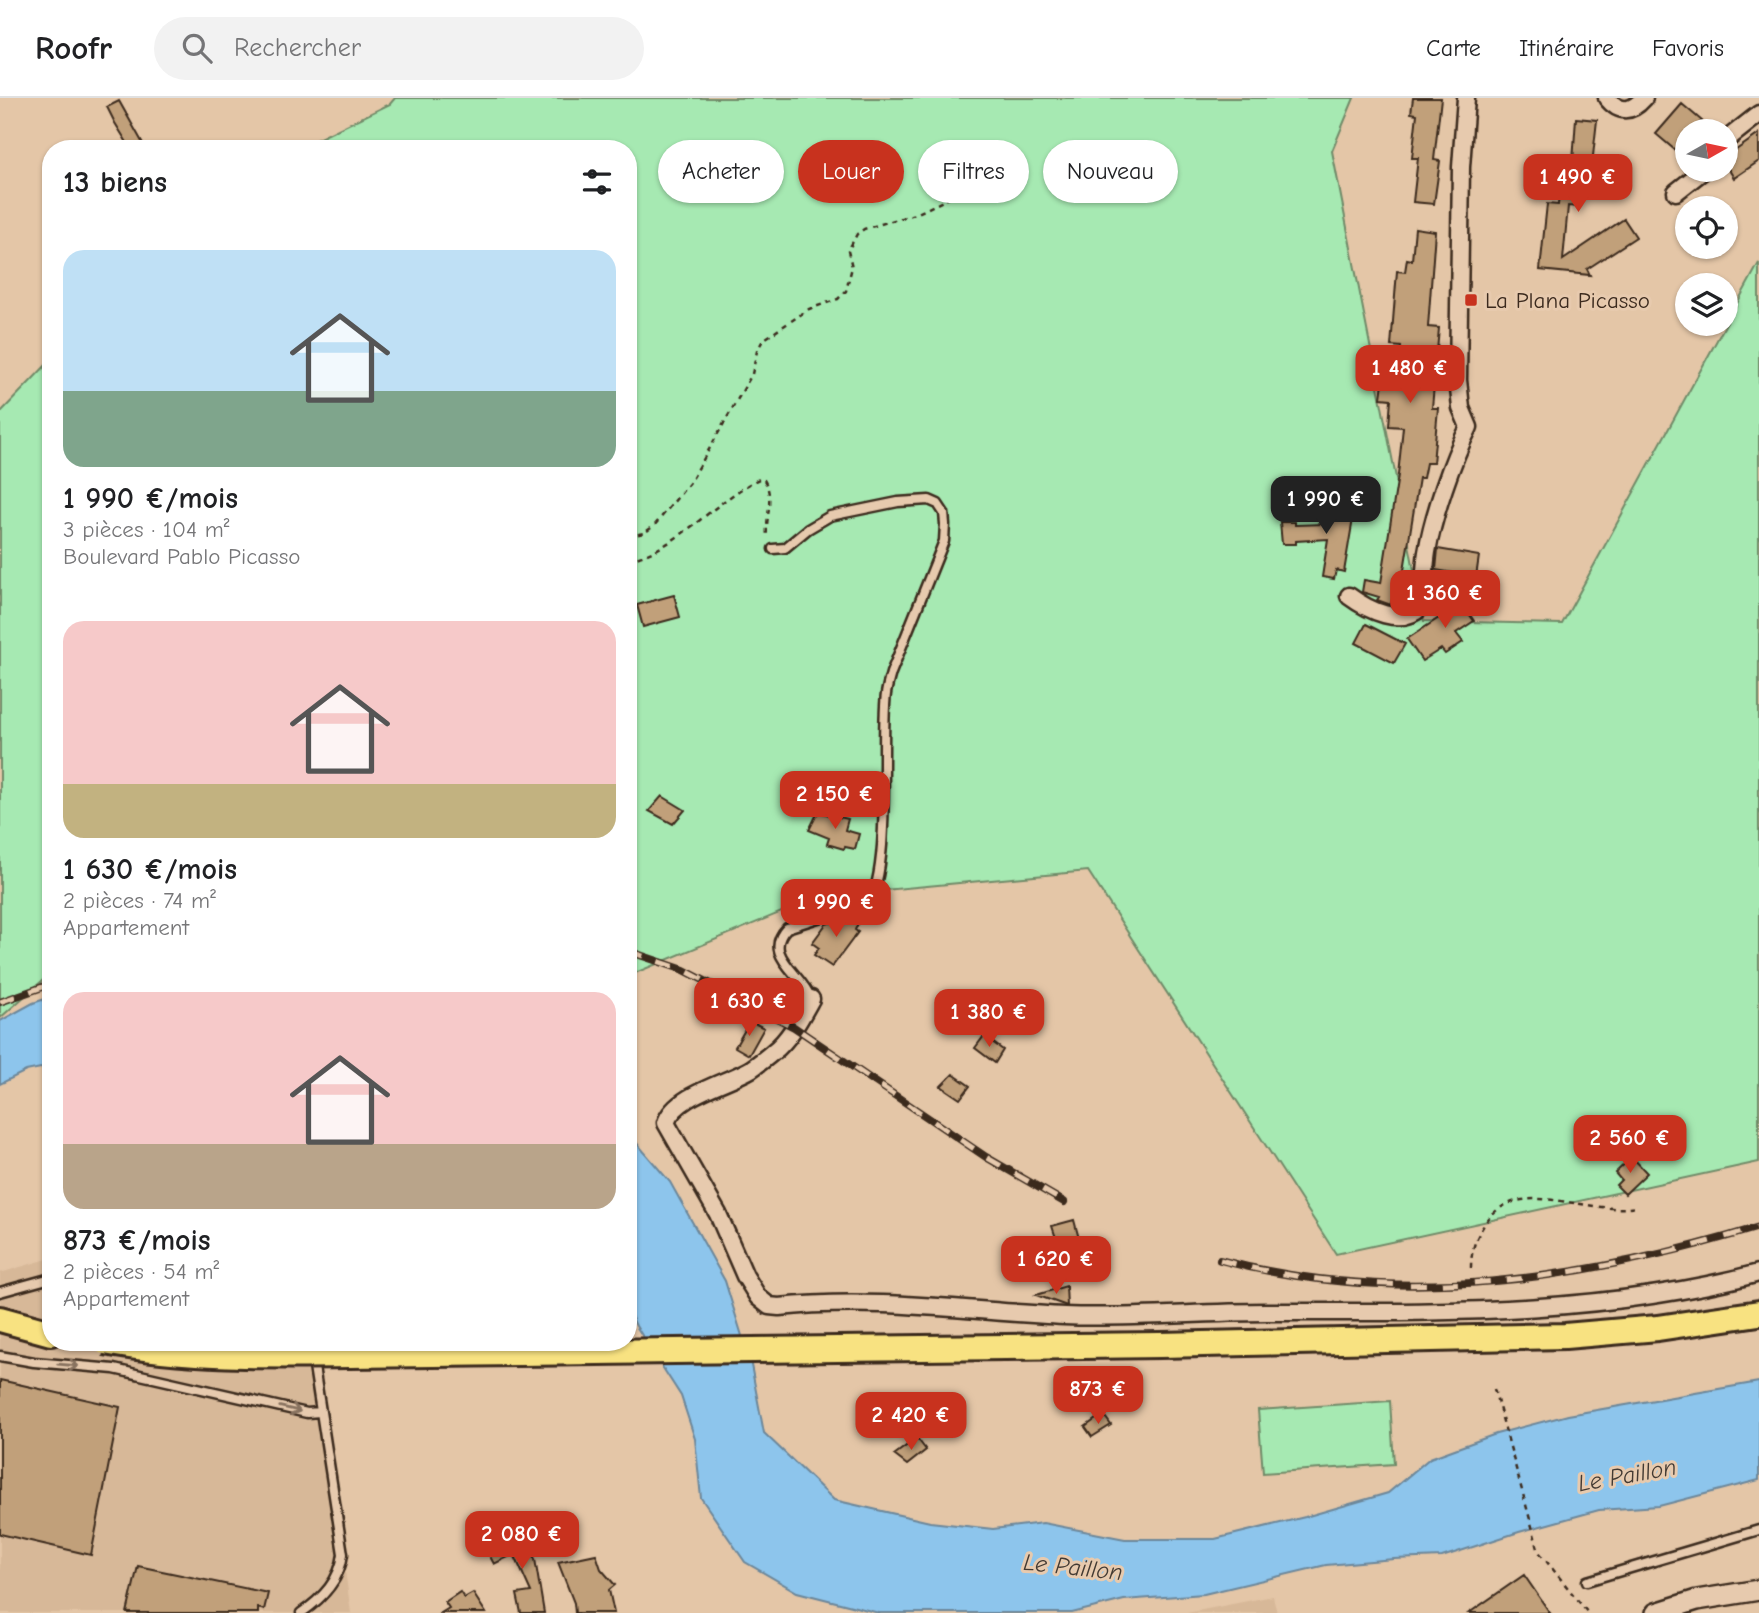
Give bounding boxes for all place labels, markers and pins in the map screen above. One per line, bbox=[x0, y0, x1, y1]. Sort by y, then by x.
pin: 1 490 € bbox=[1513, 155, 1643, 214]
place label: La Plana Picasso bbox=[1485, 287, 1650, 314]
marker: La Plana Picasso bbox=[1463, 292, 1479, 308]
pin: 1 480 € bbox=[1345, 345, 1475, 405]
pin: 1 990 € bbox=[1261, 476, 1391, 536]
pin: 1 360 € bbox=[1380, 570, 1510, 630]
pin: 2 150 € bbox=[770, 772, 900, 831]
pin: 1 990 € bbox=[771, 880, 901, 939]
pin: 1 630 € bbox=[684, 978, 814, 1038]
pin: 1 380 € bbox=[924, 990, 1054, 1049]
pin: 2 560 € bbox=[1565, 1116, 1695, 1175]
pin: 1 620 € bbox=[991, 1236, 1121, 1296]
pin: 873 € bbox=[1049, 1366, 1147, 1426]
pin: 2 420 € bbox=[846, 1392, 976, 1452]
pin: 2 080 € bbox=[457, 1512, 587, 1571]

